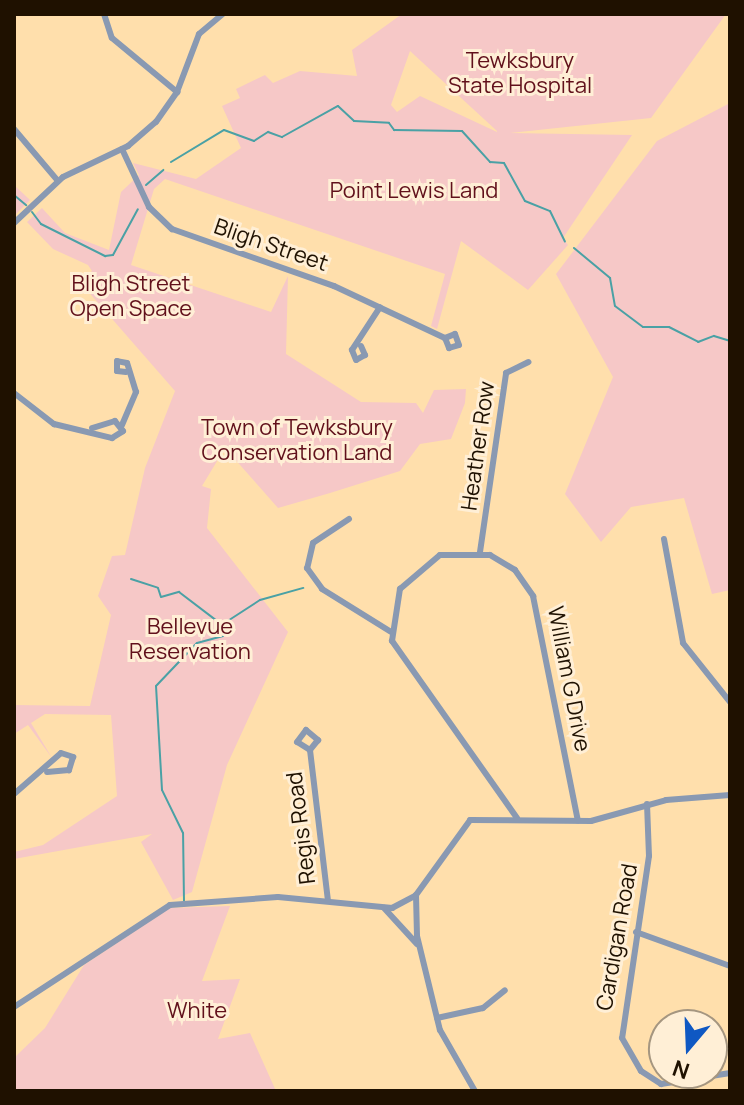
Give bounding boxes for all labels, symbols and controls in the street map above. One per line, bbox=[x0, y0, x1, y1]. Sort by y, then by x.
park label: Tewksbury State Hospital bbox=[448, 47, 592, 98]
park label: Point Lewis Land bbox=[330, 178, 498, 204]
street label: Bligh Street bbox=[211, 213, 331, 277]
park label: Bligh Street Open Space bbox=[70, 270, 192, 322]
street label: Heather Row bbox=[456, 380, 500, 512]
park label: Town of Tewksbury Conservation Land bbox=[201, 414, 393, 466]
street label: William G Drive bbox=[542, 604, 596, 754]
park label: Bellevue Reservation bbox=[129, 613, 251, 664]
street label: Regis Road bbox=[281, 770, 321, 886]
street label: Cardigan Road bbox=[591, 861, 643, 1013]
park label: White bbox=[167, 998, 227, 1024]
north arrow bbox=[648, 1009, 728, 1089]
text: N bbox=[668, 1053, 693, 1087]

